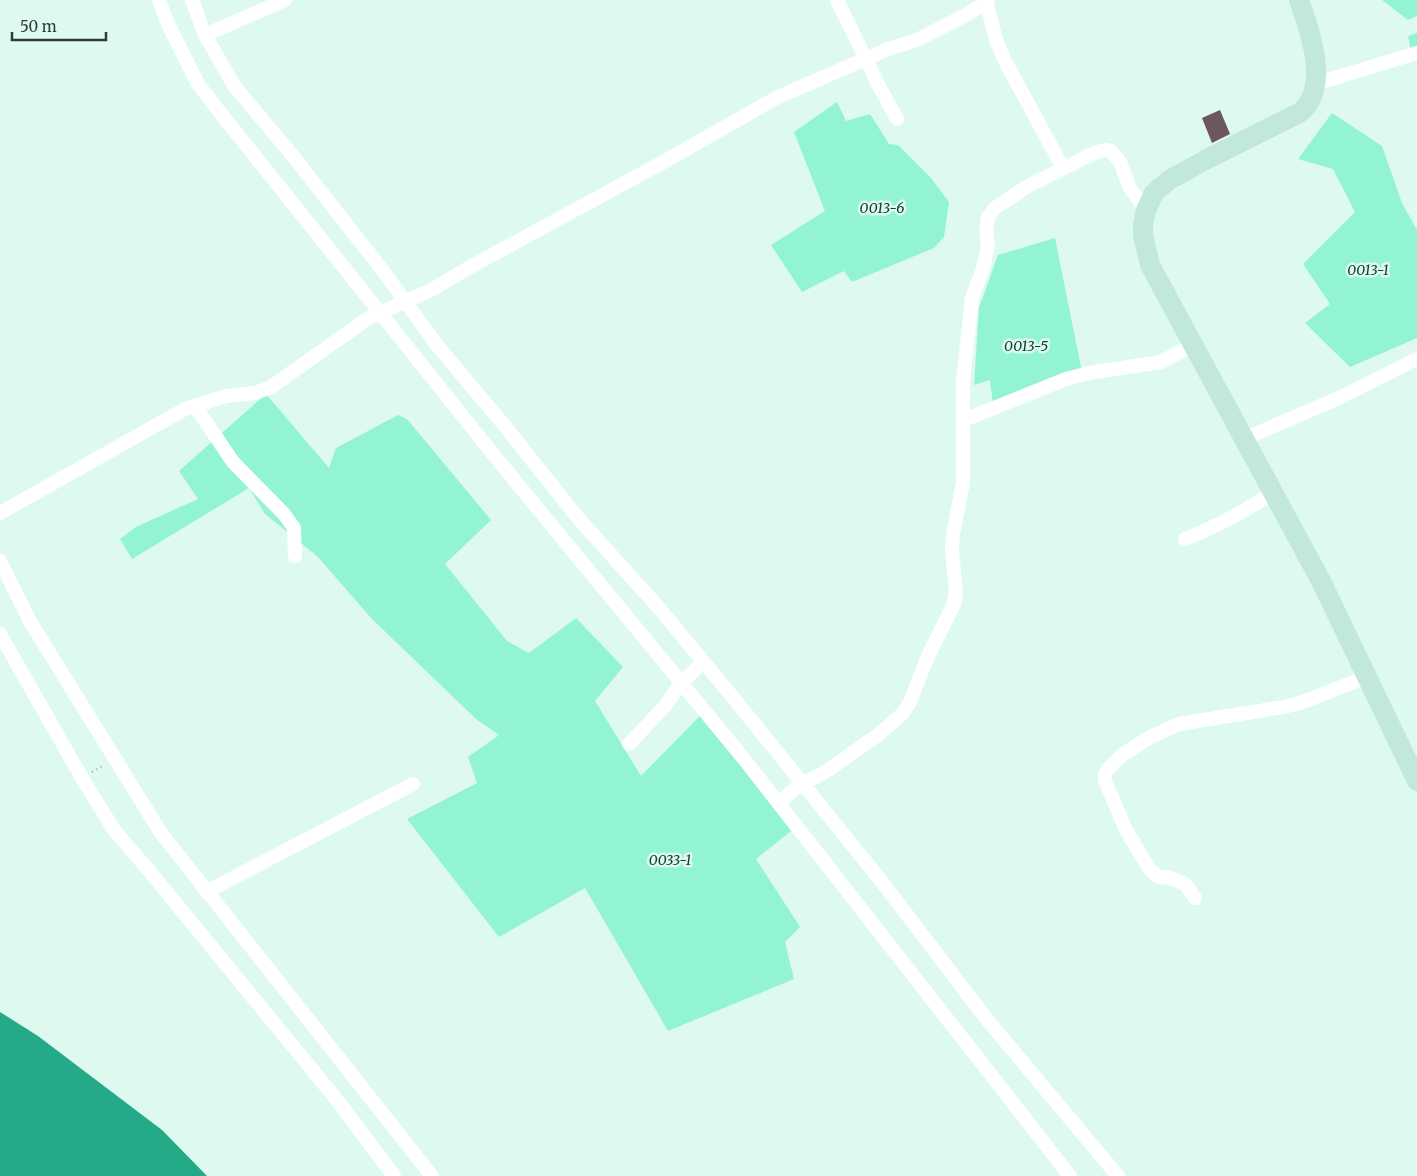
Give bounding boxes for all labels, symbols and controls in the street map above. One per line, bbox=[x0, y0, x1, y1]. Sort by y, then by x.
scale bar bbox=[12, 10, 106, 42]
text: 50 m bbox=[20, 17, 57, 36]
park label: 0013-6 bbox=[860, 199, 904, 217]
park label: 0013-1 bbox=[1347, 261, 1389, 279]
park label: 0013-5 bbox=[1004, 337, 1048, 355]
park label: 0033-1 bbox=[649, 851, 691, 869]

